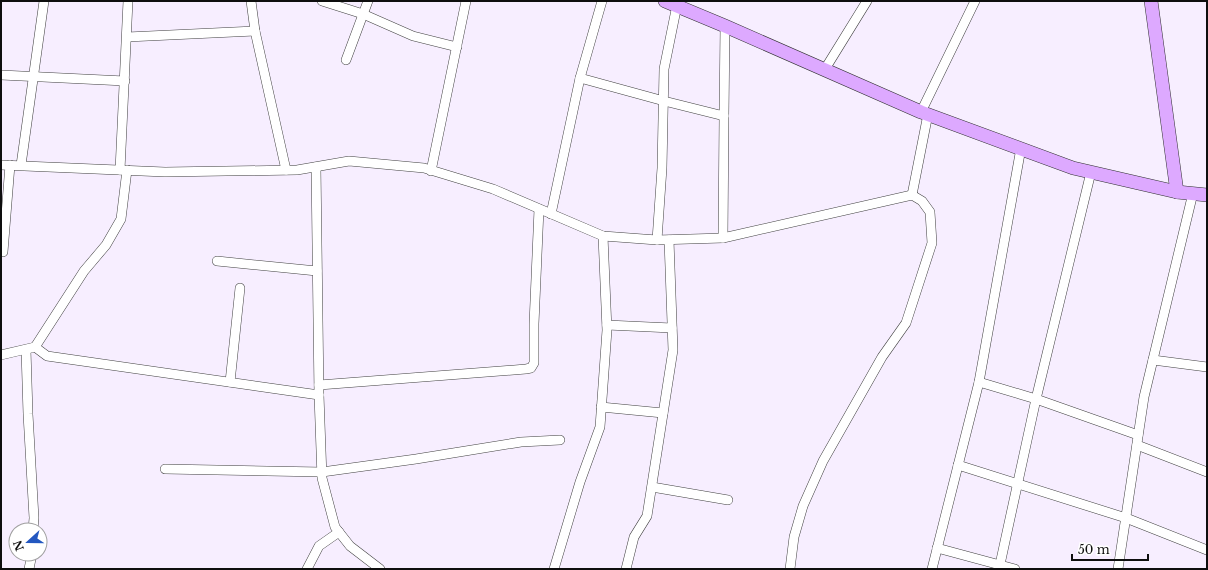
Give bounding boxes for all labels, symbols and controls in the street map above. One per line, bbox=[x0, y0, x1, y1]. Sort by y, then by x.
north arrow bbox=[8, 522, 48, 562]
scale bar bbox=[1072, 536, 1148, 562]
text: N bbox=[10, 538, 27, 553]
text: 50 m bbox=[1078, 542, 1110, 557]

